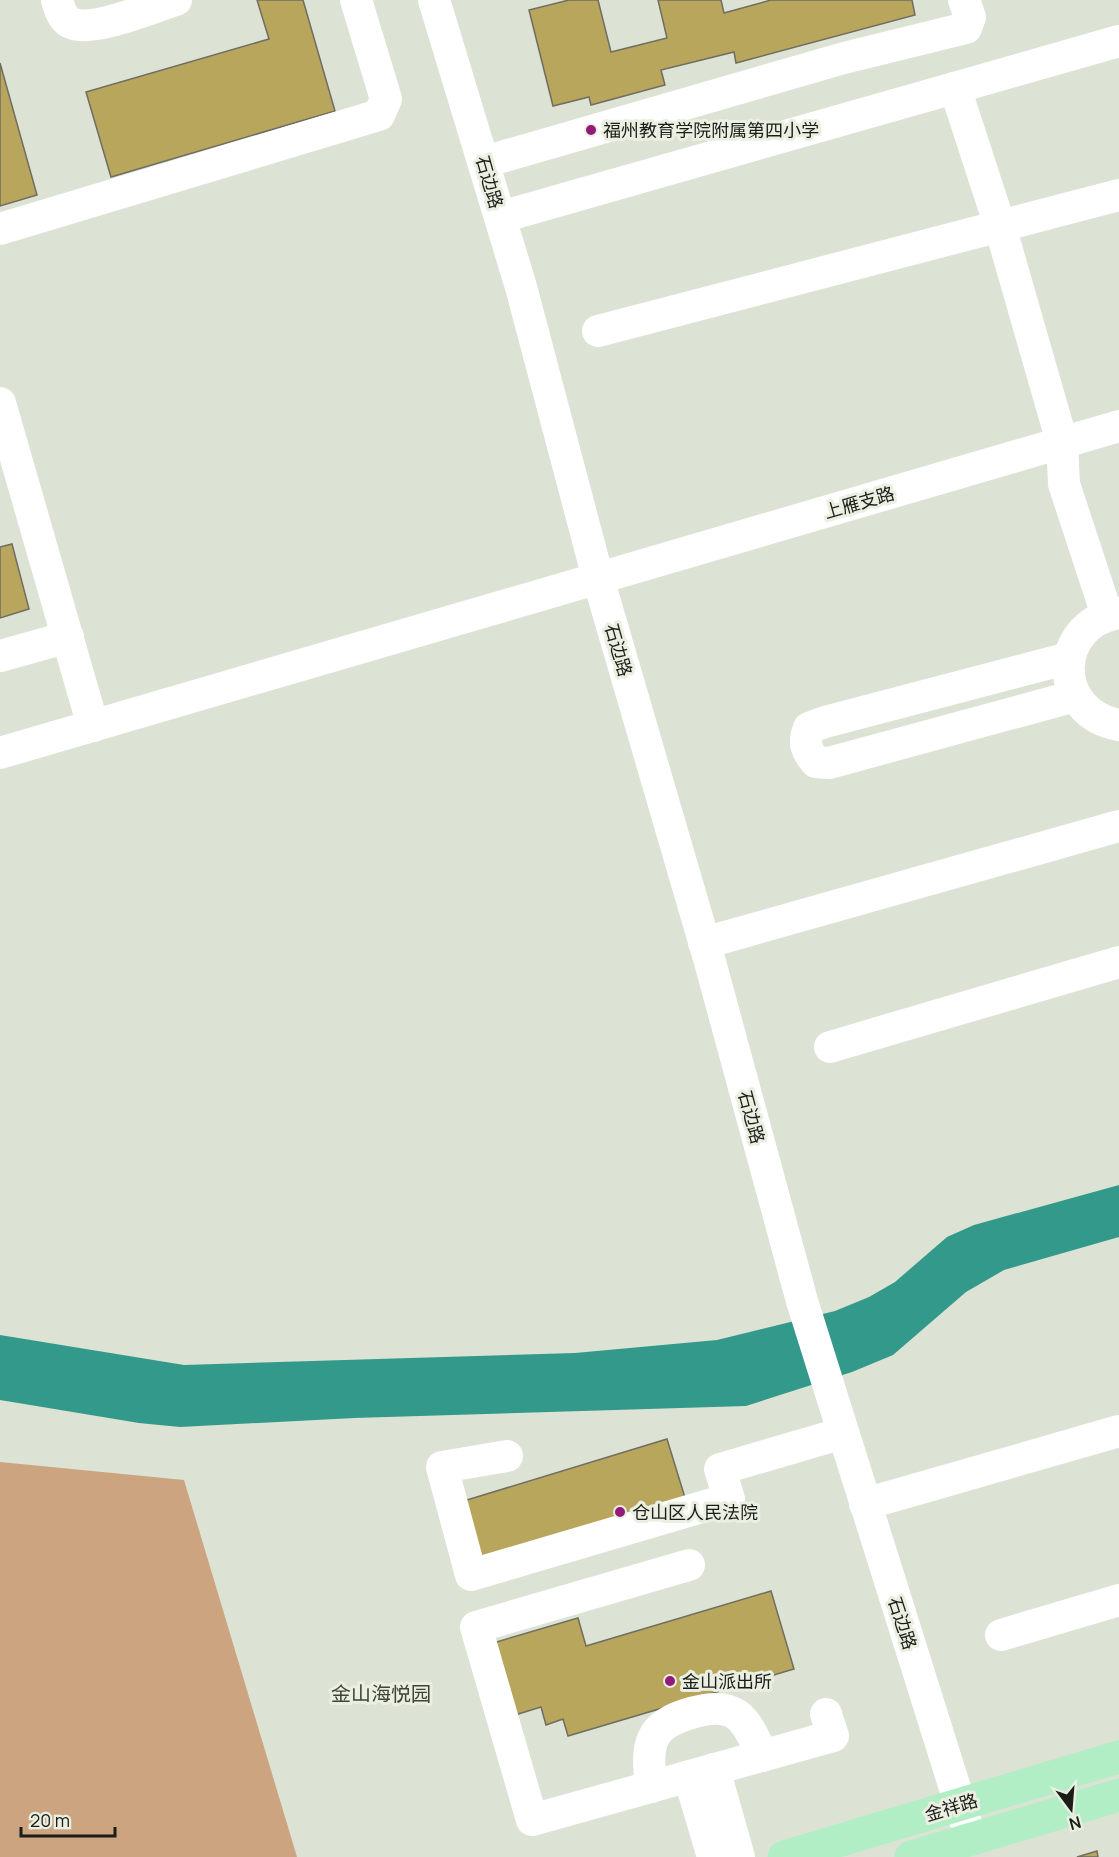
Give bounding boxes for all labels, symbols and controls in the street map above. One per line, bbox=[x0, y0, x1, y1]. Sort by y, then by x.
place label: 福州教育学院附属第四小学 bbox=[603, 118, 819, 142]
marker: 福州教育学院附属第四小学 bbox=[584, 123, 598, 137]
street label: 石边路 bbox=[471, 153, 509, 211]
street label: 上雁支路 bbox=[821, 481, 897, 523]
street label: 石边路 bbox=[600, 621, 638, 679]
street label: 石边路 bbox=[733, 1088, 771, 1146]
place label: 仓山区人民法院 bbox=[632, 1500, 758, 1524]
marker: 仓山区人民法院 bbox=[613, 1505, 627, 1519]
street label: 石边路 bbox=[883, 1594, 923, 1652]
place label: 金山派出所 bbox=[682, 1669, 772, 1693]
marker: 金山派出所 bbox=[663, 1674, 677, 1688]
district label: 金山海悦园 bbox=[331, 1680, 431, 1707]
north arrow bbox=[1041, 1779, 1101, 1839]
street label: 金祥路 bbox=[922, 1788, 980, 1826]
scale bar bbox=[21, 1800, 116, 1838]
text: 20 m bbox=[30, 1808, 70, 1832]
text: N bbox=[1067, 1811, 1084, 1836]

